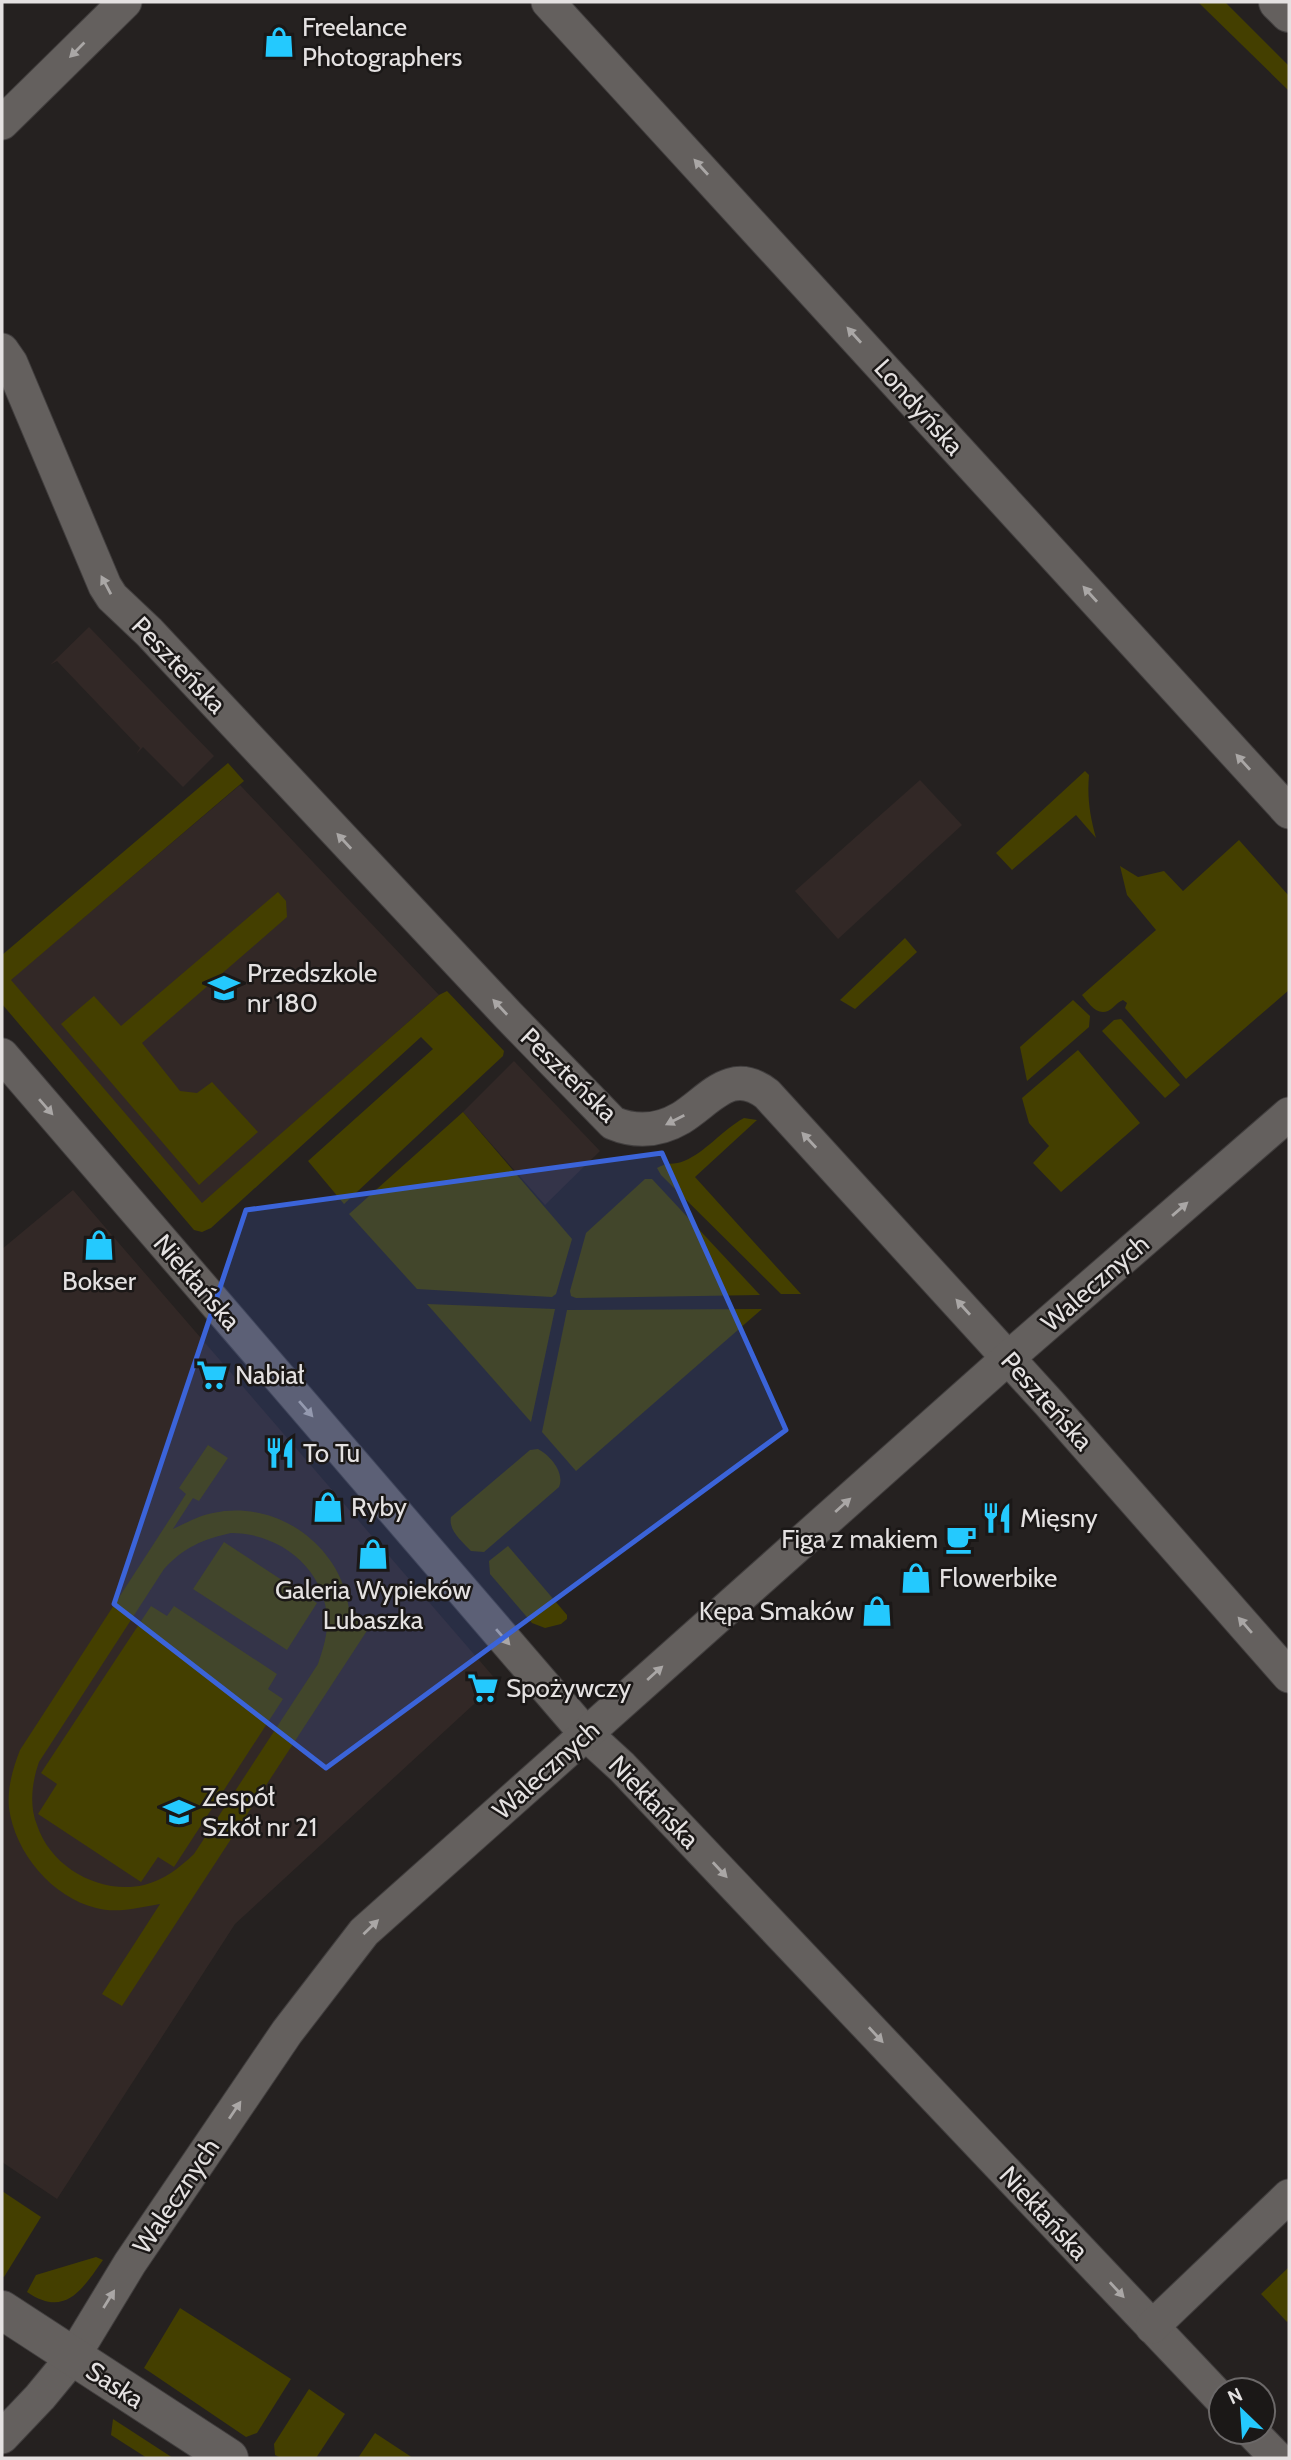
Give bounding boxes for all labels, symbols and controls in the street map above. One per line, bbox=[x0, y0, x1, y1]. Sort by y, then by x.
place label: Freelance Photographers bbox=[302, 11, 462, 73]
shop icon: Freelance Photographers bbox=[262, 25, 296, 59]
one-way arrow bbox=[68, 41, 85, 58]
one-way arrow bbox=[693, 158, 709, 176]
one-way arrow bbox=[847, 327, 863, 344]
street label: Londyńska bbox=[867, 352, 971, 462]
one-way arrow bbox=[100, 575, 112, 595]
one-way arrow bbox=[1082, 585, 1098, 603]
street label: Peszteńska bbox=[125, 610, 233, 720]
one-way arrow bbox=[1236, 754, 1252, 771]
one-way arrow bbox=[337, 833, 353, 850]
place label: Przedszkole nr 180 bbox=[247, 957, 377, 1019]
school or university icon: Przedszkole nr 180 bbox=[207, 971, 241, 1005]
one-way arrow bbox=[492, 999, 508, 1016]
street label: Peszteńska bbox=[514, 1021, 624, 1129]
one-way arrow bbox=[38, 1098, 53, 1115]
one-way arrow bbox=[665, 1114, 685, 1125]
one-way arrow bbox=[801, 1132, 817, 1149]
one-way arrow bbox=[1171, 1201, 1189, 1217]
shop icon: Bokser bbox=[82, 1228, 116, 1262]
street label: Niekłańska bbox=[147, 1228, 248, 1337]
street label: Walecznych bbox=[1035, 1228, 1155, 1338]
place label: Bokser bbox=[62, 1265, 137, 1297]
one-way arrow bbox=[955, 1299, 971, 1316]
street label: Peszteńska bbox=[994, 1345, 1100, 1457]
supermarket icon: Nabiał bbox=[195, 1358, 229, 1392]
place label: Nabiał bbox=[235, 1359, 304, 1391]
one-way arrow bbox=[298, 1401, 313, 1418]
restaurant icon: To Tu bbox=[263, 1436, 297, 1470]
place label: To Tu bbox=[303, 1437, 360, 1469]
shop icon: Ryby bbox=[311, 1490, 345, 1524]
place label: Ryby bbox=[351, 1491, 407, 1523]
one-way arrow bbox=[835, 1498, 852, 1513]
restaurant icon: Mięsny bbox=[980, 1501, 1014, 1535]
place label: Mięsny bbox=[1020, 1502, 1098, 1534]
cafe icon: Figa z makiem bbox=[944, 1522, 978, 1556]
place label: Figa z makiem bbox=[781, 1523, 938, 1555]
shop icon: Galeria Wypieków Lubaszka bbox=[356, 1537, 390, 1571]
shop icon: Flowerbike bbox=[899, 1561, 933, 1595]
place label: Flowerbike bbox=[939, 1562, 1057, 1594]
place label: Galeria Wypieków Lubaszka bbox=[275, 1574, 471, 1636]
shop icon: Kępa Smaków bbox=[860, 1594, 894, 1628]
place label: Kępa Smaków bbox=[699, 1595, 854, 1627]
one-way arrow bbox=[1238, 1616, 1253, 1633]
one-way arrow bbox=[495, 1629, 510, 1646]
one-way arrow bbox=[646, 1665, 664, 1681]
supermarket icon: Spożywczy bbox=[466, 1671, 500, 1705]
place label: Spożywczy bbox=[506, 1672, 631, 1704]
street label: Walecznych bbox=[486, 1714, 606, 1826]
street label: Niekłańska bbox=[602, 1749, 706, 1855]
place label: Zespół Szkół nr 21 bbox=[202, 1781, 317, 1843]
school or university icon: Zespół Szkół nr 21 bbox=[162, 1795, 196, 1829]
one-way arrow bbox=[711, 1861, 727, 1878]
one-way arrow bbox=[362, 1919, 379, 1936]
one-way arrow bbox=[868, 2027, 884, 2044]
one-way arrow bbox=[228, 2100, 241, 2119]
street label: Walecznych bbox=[126, 2132, 226, 2260]
street label: Niekłańska bbox=[993, 2159, 1096, 2267]
one-way arrow bbox=[1108, 2281, 1124, 2298]
one-way arrow bbox=[102, 2289, 115, 2308]
street label: Saska bbox=[80, 2355, 150, 2416]
north arrow bbox=[1207, 2376, 1277, 2446]
text: N bbox=[1224, 2383, 1246, 2409]

